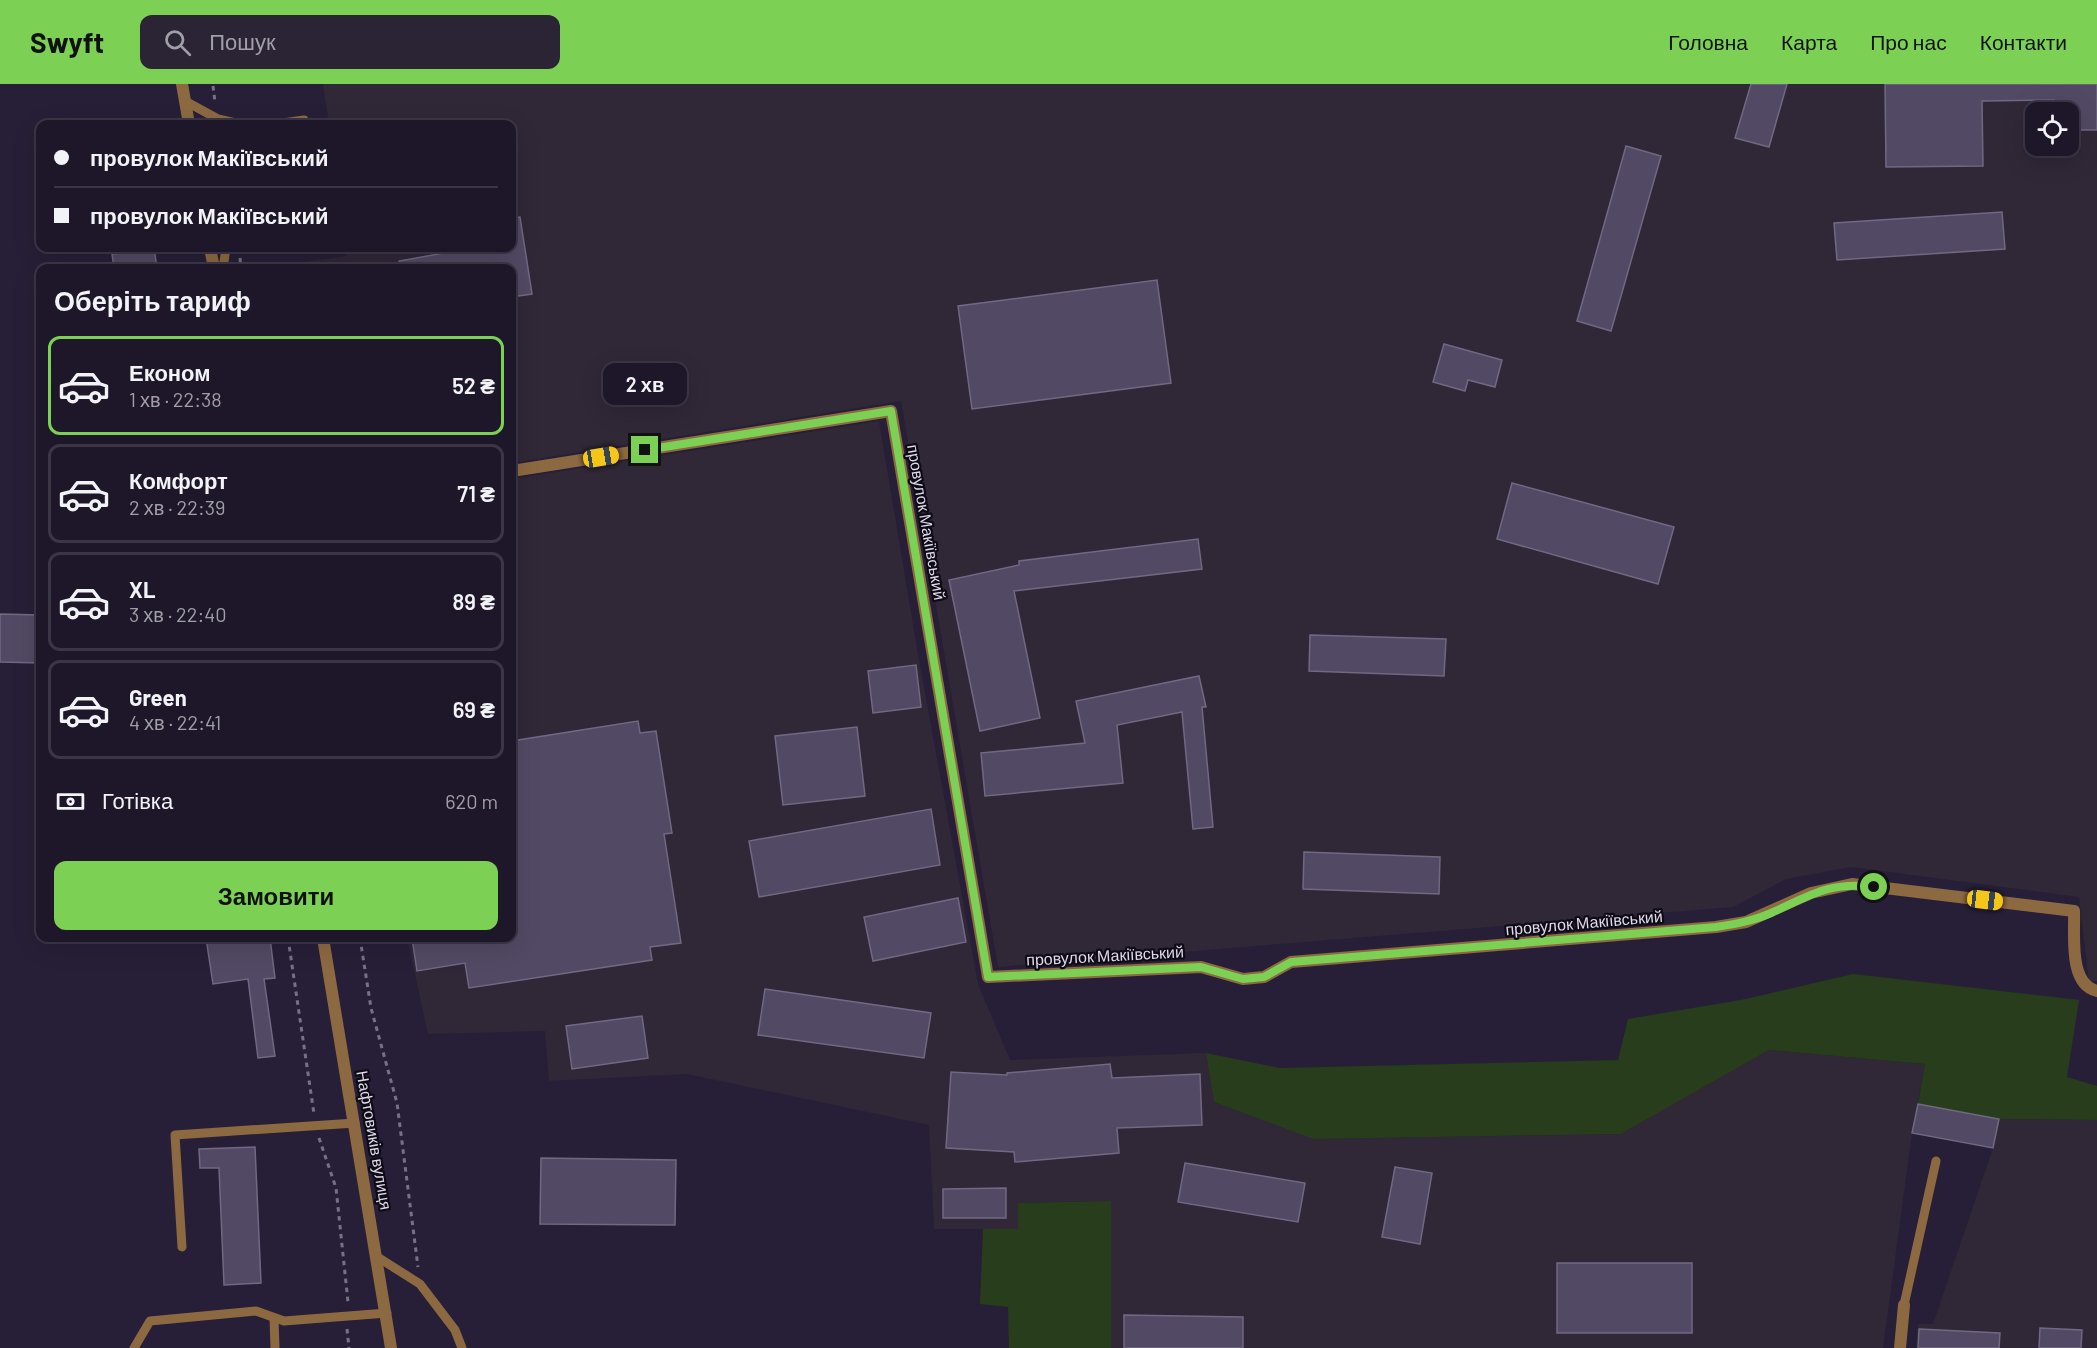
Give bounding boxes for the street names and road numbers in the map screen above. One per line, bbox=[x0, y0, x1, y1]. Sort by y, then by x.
street label: провулок Макіївський bbox=[904, 443, 950, 601]
street label: провулок Макіївський bbox=[1505, 906, 1663, 938]
street label: провулок Макіївський bbox=[1026, 941, 1184, 969]
street label: Нафтовиків вулиця bbox=[353, 1069, 397, 1211]

